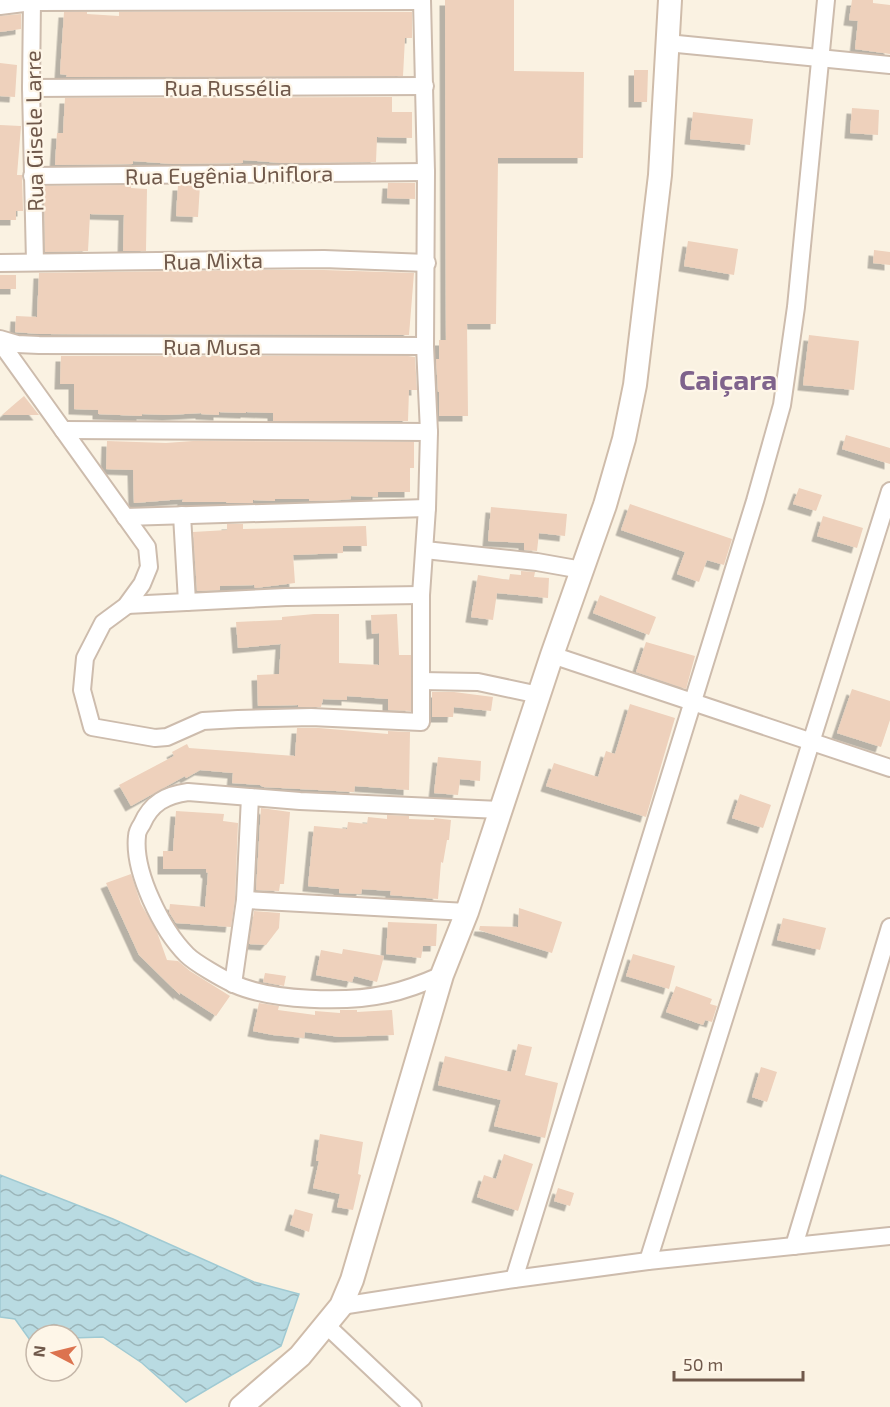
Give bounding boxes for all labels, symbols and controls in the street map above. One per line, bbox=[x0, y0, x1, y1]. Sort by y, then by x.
street label: Rua Gisele Larre bbox=[19, 50, 47, 212]
street label: Rua Russélia bbox=[164, 74, 292, 100]
street label: Rua Eugênia Uniflora bbox=[125, 159, 333, 189]
street label: Rua Mixta bbox=[163, 246, 263, 274]
street label: Rua Musa bbox=[163, 333, 261, 359]
district label: Caiçara bbox=[679, 362, 777, 397]
north arrow bbox=[24, 1323, 84, 1383]
text: N bbox=[28, 1344, 49, 1358]
scale bar bbox=[674, 1344, 803, 1382]
text: 50 m bbox=[683, 1353, 723, 1375]

